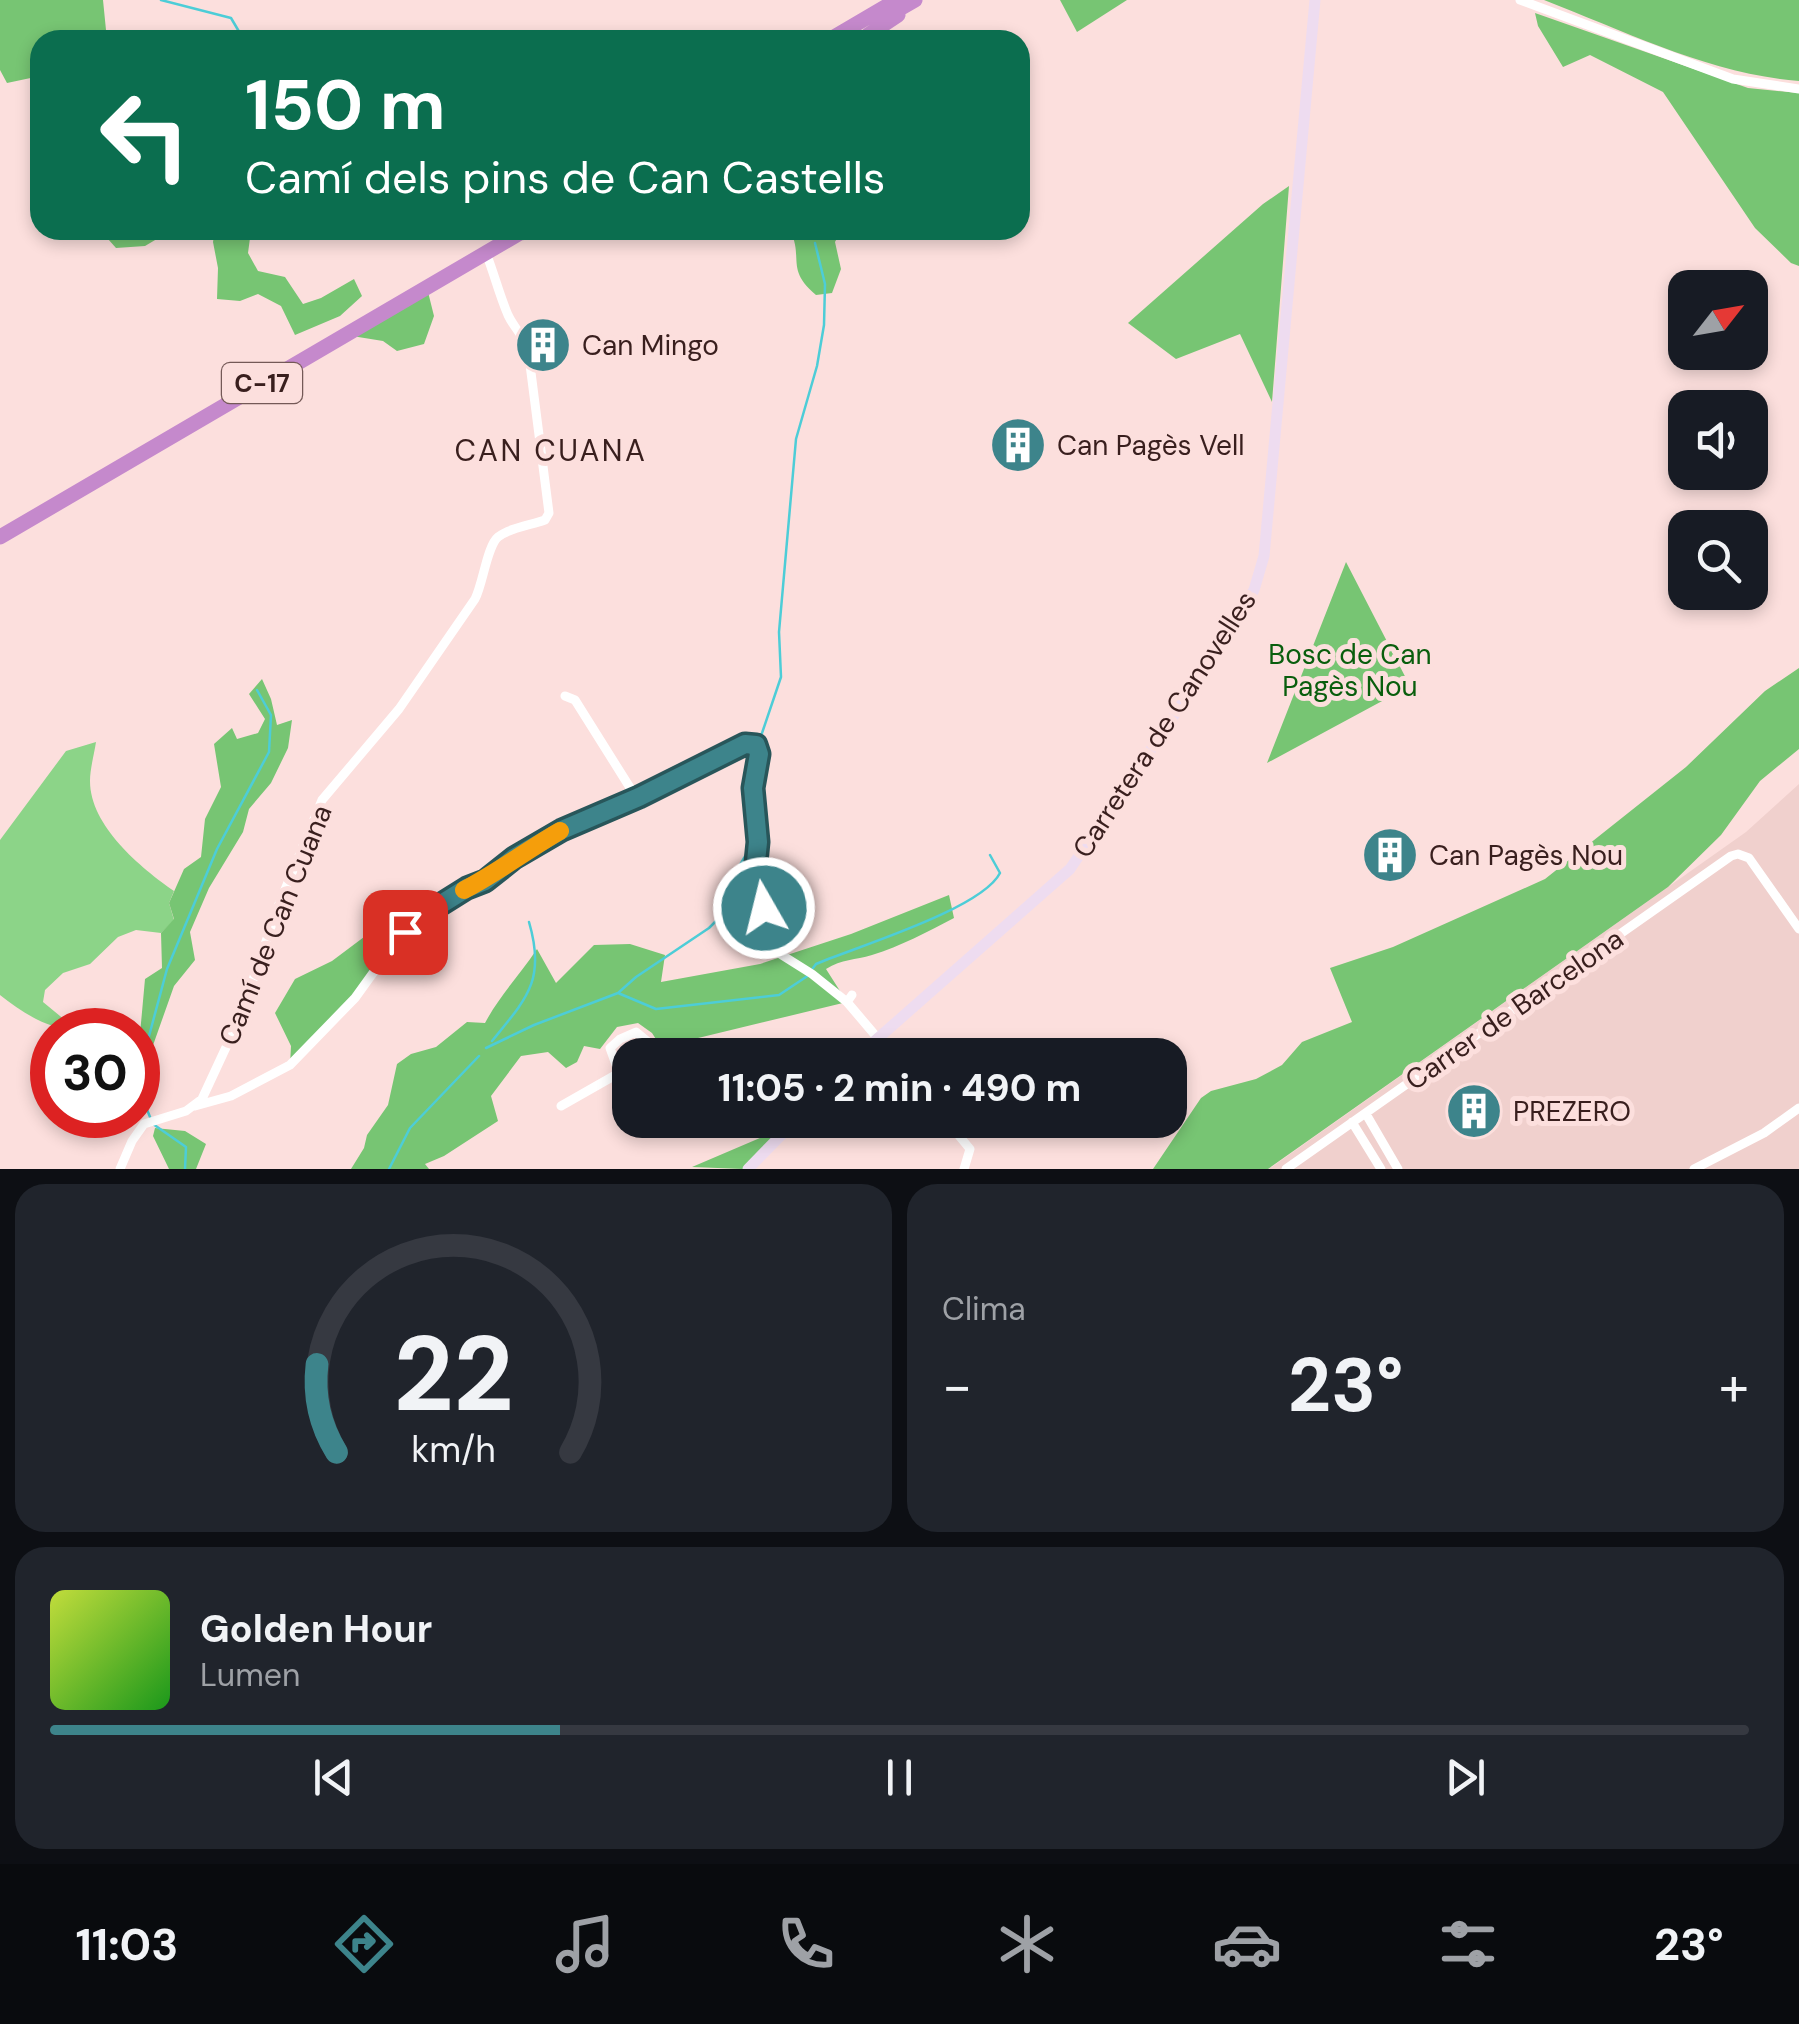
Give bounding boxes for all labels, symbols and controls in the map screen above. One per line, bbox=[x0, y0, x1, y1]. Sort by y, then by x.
text: 150 m bbox=[245, 60, 446, 151]
icon: left bbox=[80, 70, 210, 200]
text: Camí dels pins de Can Castells bbox=[245, 148, 885, 207]
north arrow bbox=[1668, 270, 1768, 370]
map controls bbox=[1668, 270, 1768, 610]
building icon: Can Mingo bbox=[513, 315, 573, 375]
place label: Can Mingo bbox=[582, 327, 719, 364]
road number: C-17 bbox=[222, 363, 302, 403]
button: sound bbox=[1668, 390, 1768, 490]
building icon: Can Pagès Vell bbox=[988, 415, 1048, 475]
place label: Can Pagès Vell bbox=[1057, 427, 1244, 464]
district label: CAN CUANA bbox=[455, 431, 647, 470]
button: search bbox=[1668, 510, 1768, 610]
street label: Carretera de Canovelles bbox=[1064, 584, 1265, 865]
park label: Bosc de Can Pagès Nou bbox=[1268, 636, 1432, 705]
street label: Camí de Can Cuana bbox=[210, 799, 341, 1051]
building icon: Can Pagès Nou bbox=[1360, 825, 1420, 885]
place label: Can Pagès Nou bbox=[1429, 837, 1623, 874]
position arrow bbox=[712, 856, 816, 960]
pin bbox=[363, 890, 448, 975]
icon: arrive bbox=[378, 905, 433, 960]
street label: Carrer de Barcelona bbox=[1398, 920, 1631, 1099]
speed limit sign: 30 bbox=[30, 1008, 160, 1138]
text: 11:05 · 2 min · 490 m bbox=[718, 1063, 1081, 1113]
building icon: PREZERO bbox=[1444, 1081, 1504, 1141]
place label: PREZERO bbox=[1513, 1093, 1631, 1130]
text: Clima bbox=[942, 1288, 1026, 1330]
text: 22 bbox=[393, 1307, 514, 1442]
text: 23° bbox=[1288, 1337, 1403, 1434]
text: − bbox=[942, 1350, 972, 1422]
text: + bbox=[1719, 1350, 1749, 1422]
text: km/h bbox=[411, 1427, 496, 1473]
text: Golden Hour bbox=[200, 1604, 432, 1654]
text: Lumen bbox=[200, 1654, 300, 1696]
icon: previous bbox=[306, 1750, 361, 1805]
icon: pause bbox=[872, 1750, 927, 1805]
icon: next bbox=[1438, 1750, 1493, 1805]
icon: directions bbox=[329, 1909, 399, 1979]
icon: music bbox=[550, 1909, 620, 1979]
icon: phone bbox=[771, 1909, 841, 1979]
icon: climate bbox=[992, 1909, 1062, 1979]
icon: car bbox=[1212, 1909, 1282, 1979]
icon: filters bbox=[1433, 1909, 1503, 1979]
text: 11:03 bbox=[75, 1915, 178, 1974]
text: 23° bbox=[1654, 1915, 1724, 1974]

